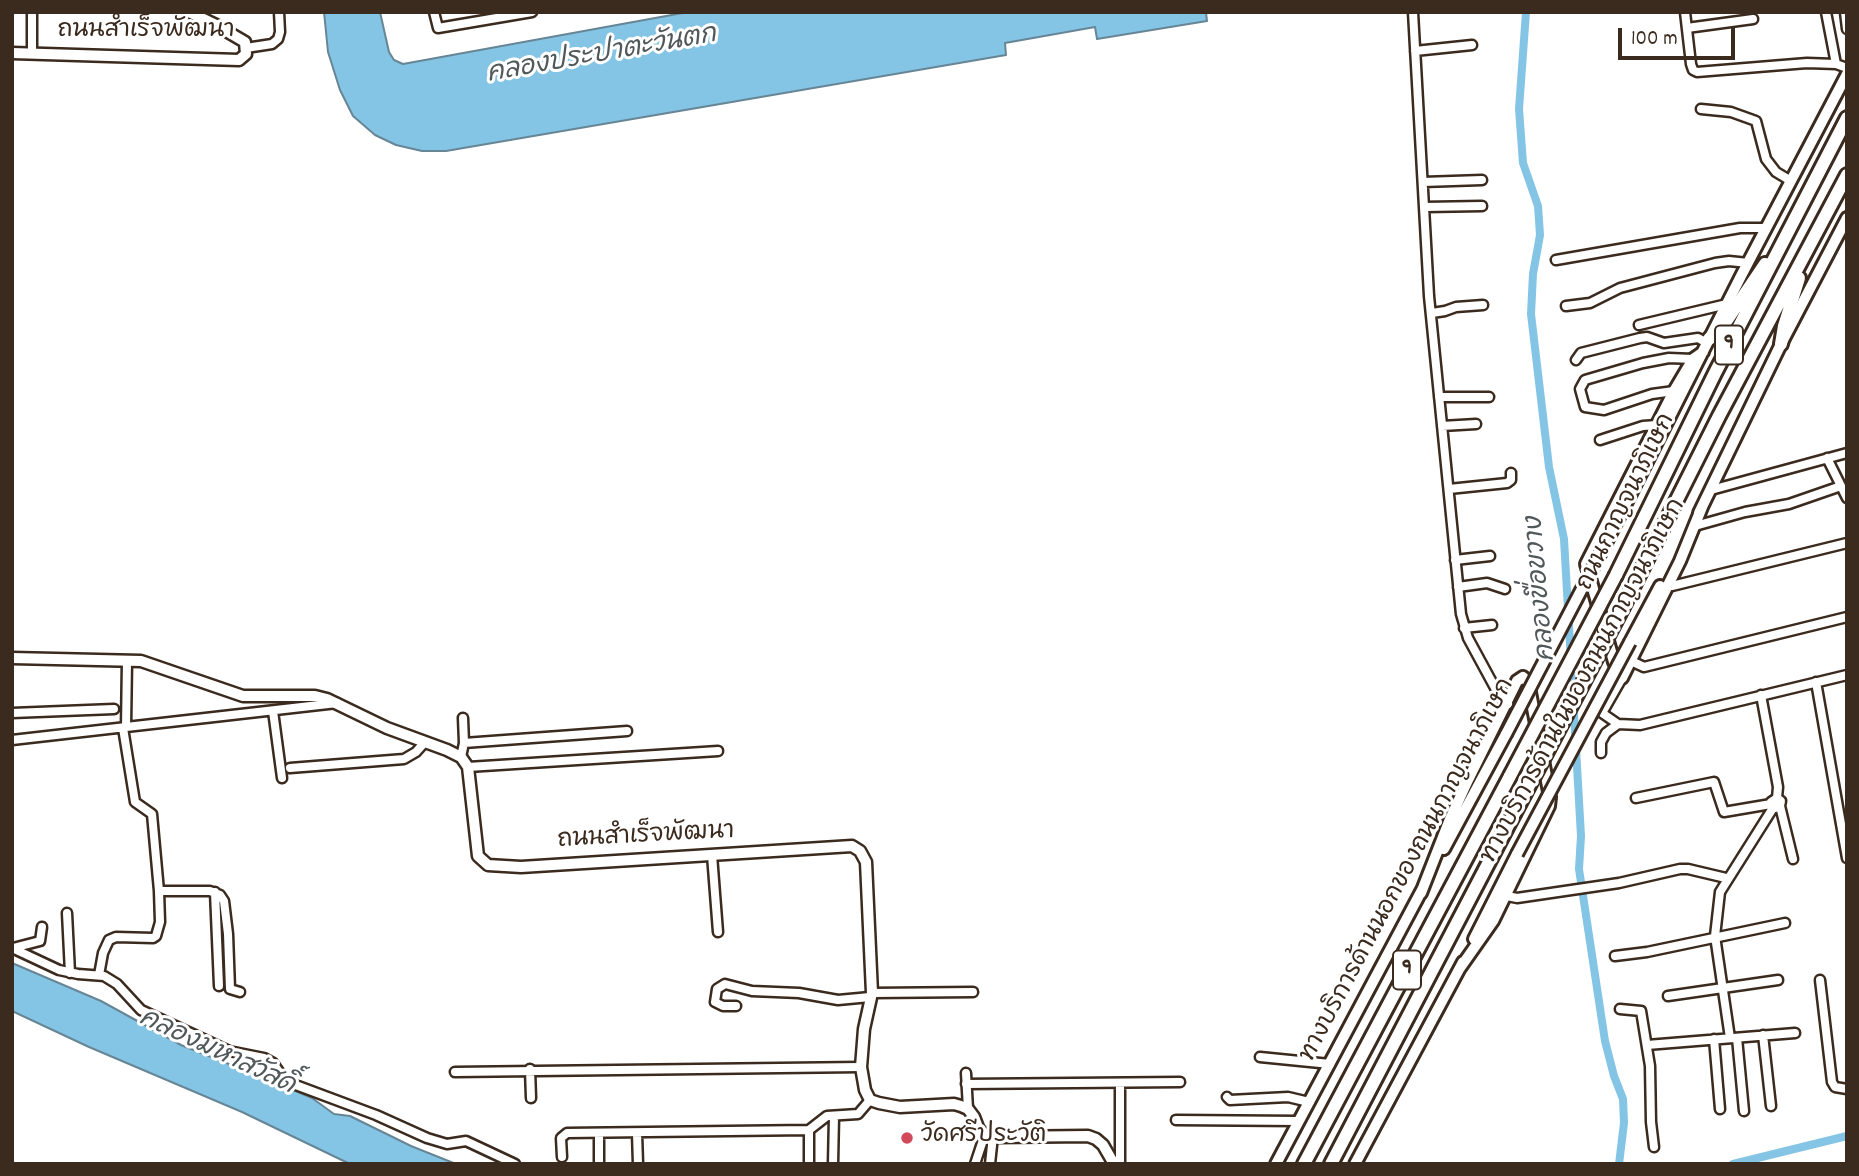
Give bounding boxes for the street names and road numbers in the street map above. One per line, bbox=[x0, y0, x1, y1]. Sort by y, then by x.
street label: ถนนสำเร็จพัฒนา bbox=[57, 19, 235, 47]
road number: 9 bbox=[1715, 326, 1743, 364]
street label: ถนนกาญจนาภิเษก bbox=[1573, 410, 1683, 596]
street label: ทางบริการด้านในของถนนกาญจนาภิเษก bbox=[1476, 495, 1694, 869]
street label: ทางบริการด้านนอกของถนนกาญจนาภิเษก bbox=[1295, 674, 1523, 1068]
street label: ถนนสำเร็จพัฒนา bbox=[557, 819, 735, 857]
road number: 9 bbox=[1393, 951, 1421, 990]

